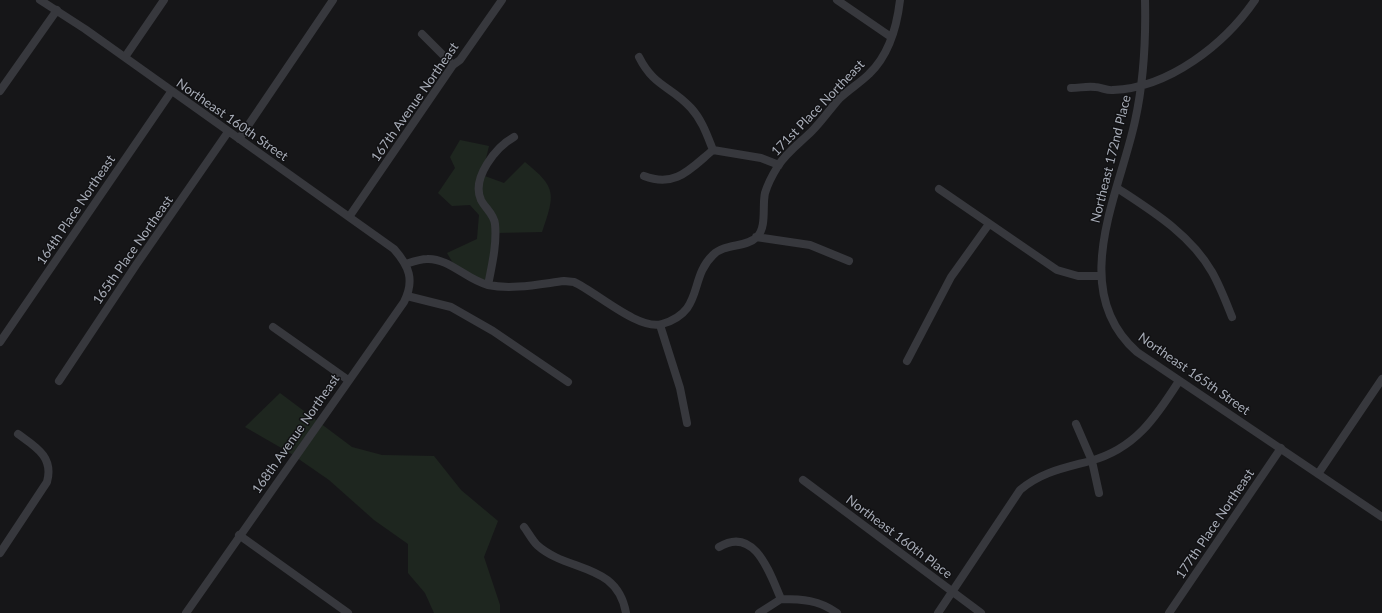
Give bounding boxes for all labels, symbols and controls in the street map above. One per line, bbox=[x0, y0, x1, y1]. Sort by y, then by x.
street label: 167th Avenue Northeast bbox=[368, 40, 462, 164]
street label: 171st Place Northeast bbox=[768, 57, 868, 159]
street label: Northeast 160th Street bbox=[173, 76, 291, 164]
street label: Northeast 172nd Place bbox=[1088, 93, 1134, 225]
street label: 164th Place Northeast bbox=[34, 152, 118, 268]
street label: 165th Place Northeast bbox=[90, 193, 176, 307]
street label: Northeast 165th Street bbox=[1135, 330, 1253, 418]
street label: 168th Avenue Northeast bbox=[249, 372, 343, 496]
street label: 177th Place Northeast bbox=[1173, 466, 1257, 582]
street label: Northeast 160th Place bbox=[843, 492, 955, 582]

